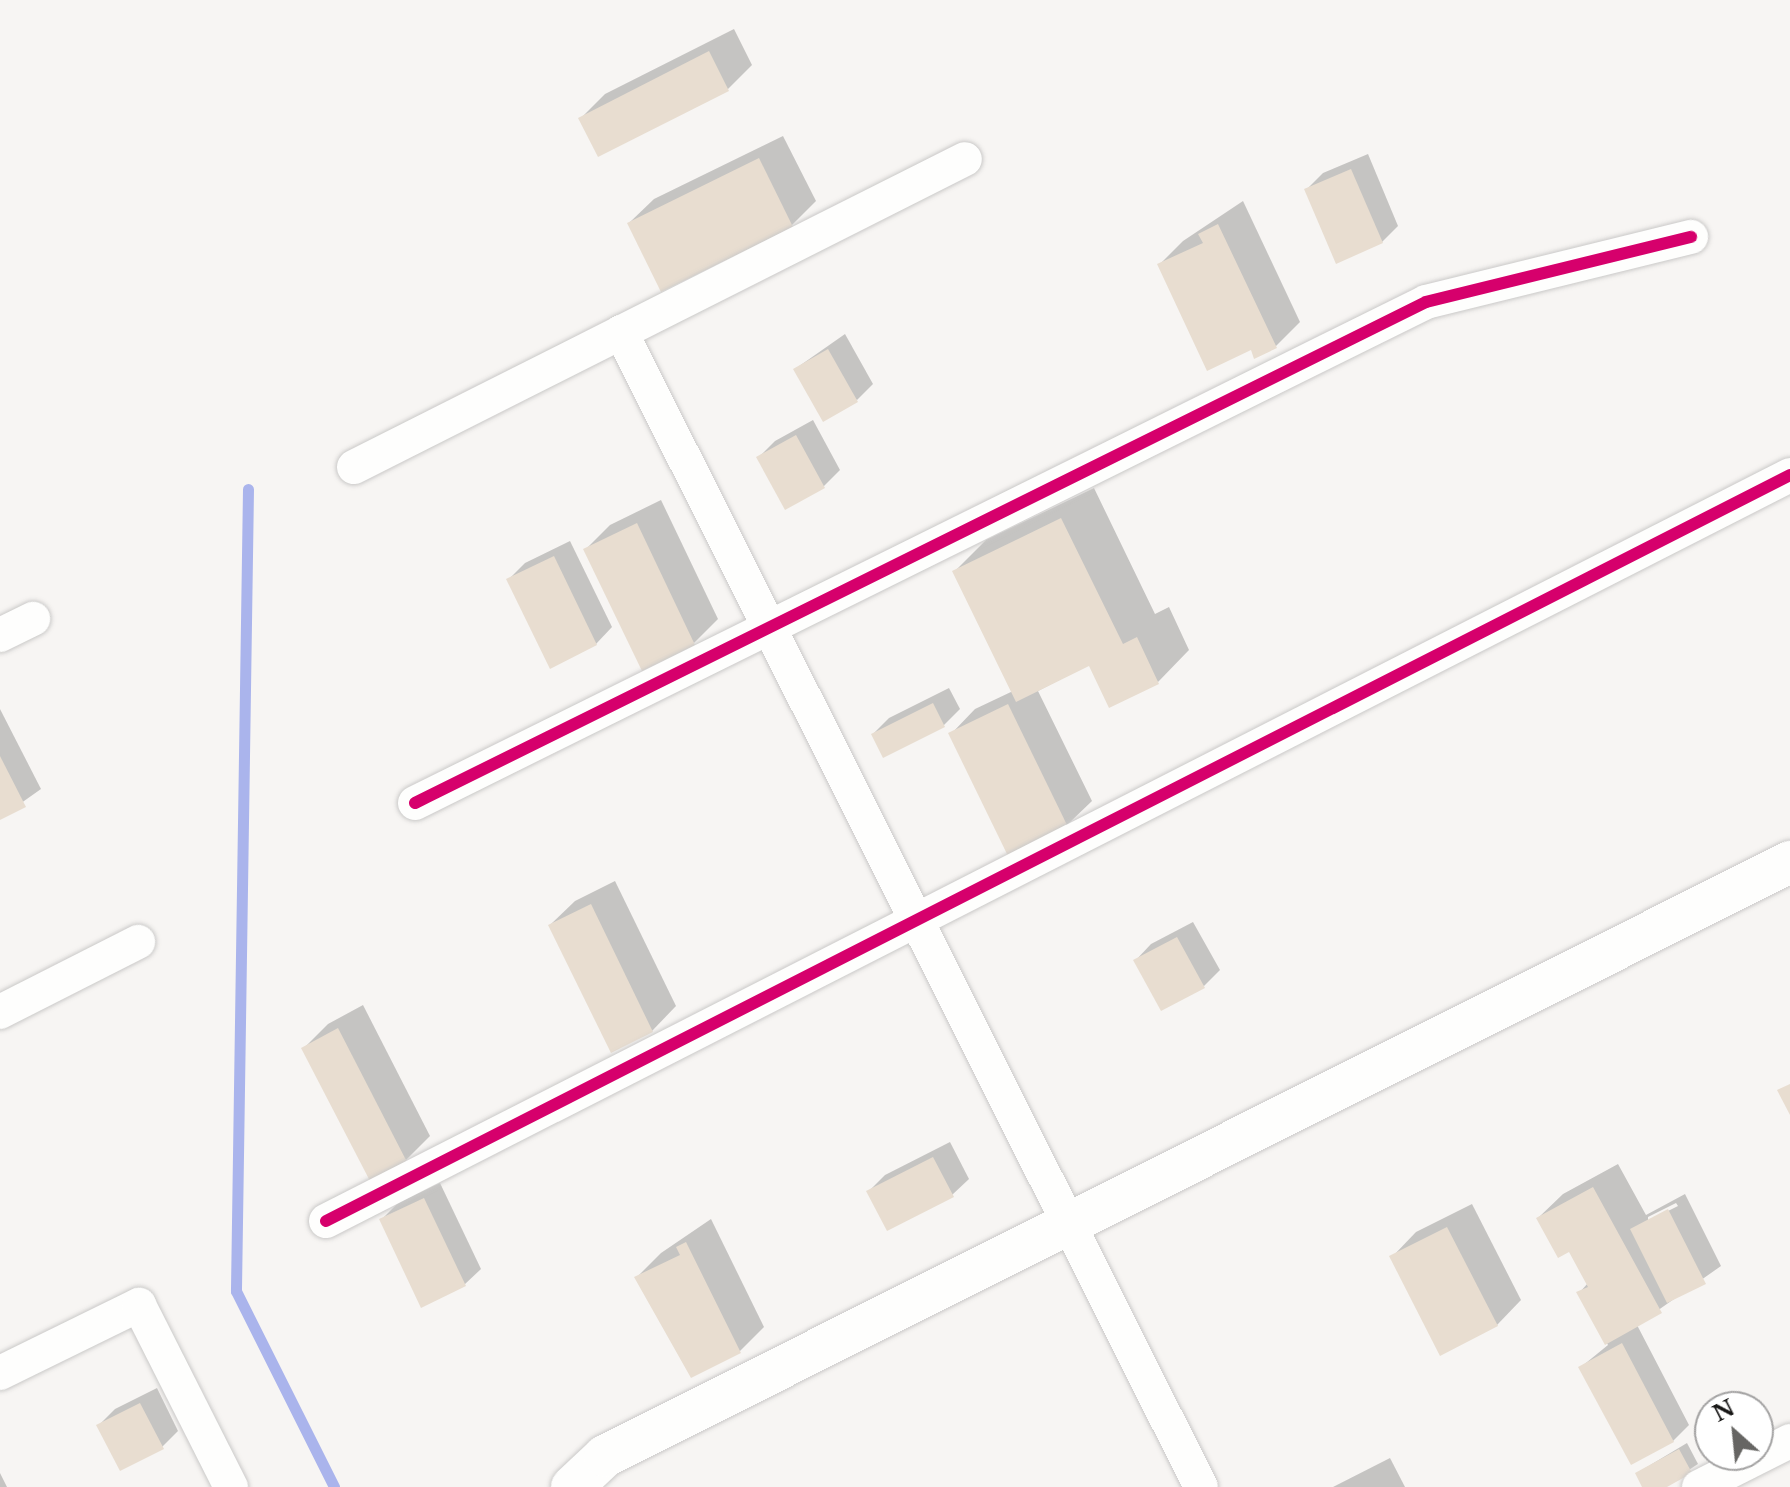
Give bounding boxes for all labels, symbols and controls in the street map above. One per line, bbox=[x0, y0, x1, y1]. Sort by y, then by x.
north arrow bbox=[1694, 1391, 1774, 1471]
text: N bbox=[1708, 1394, 1739, 1428]

